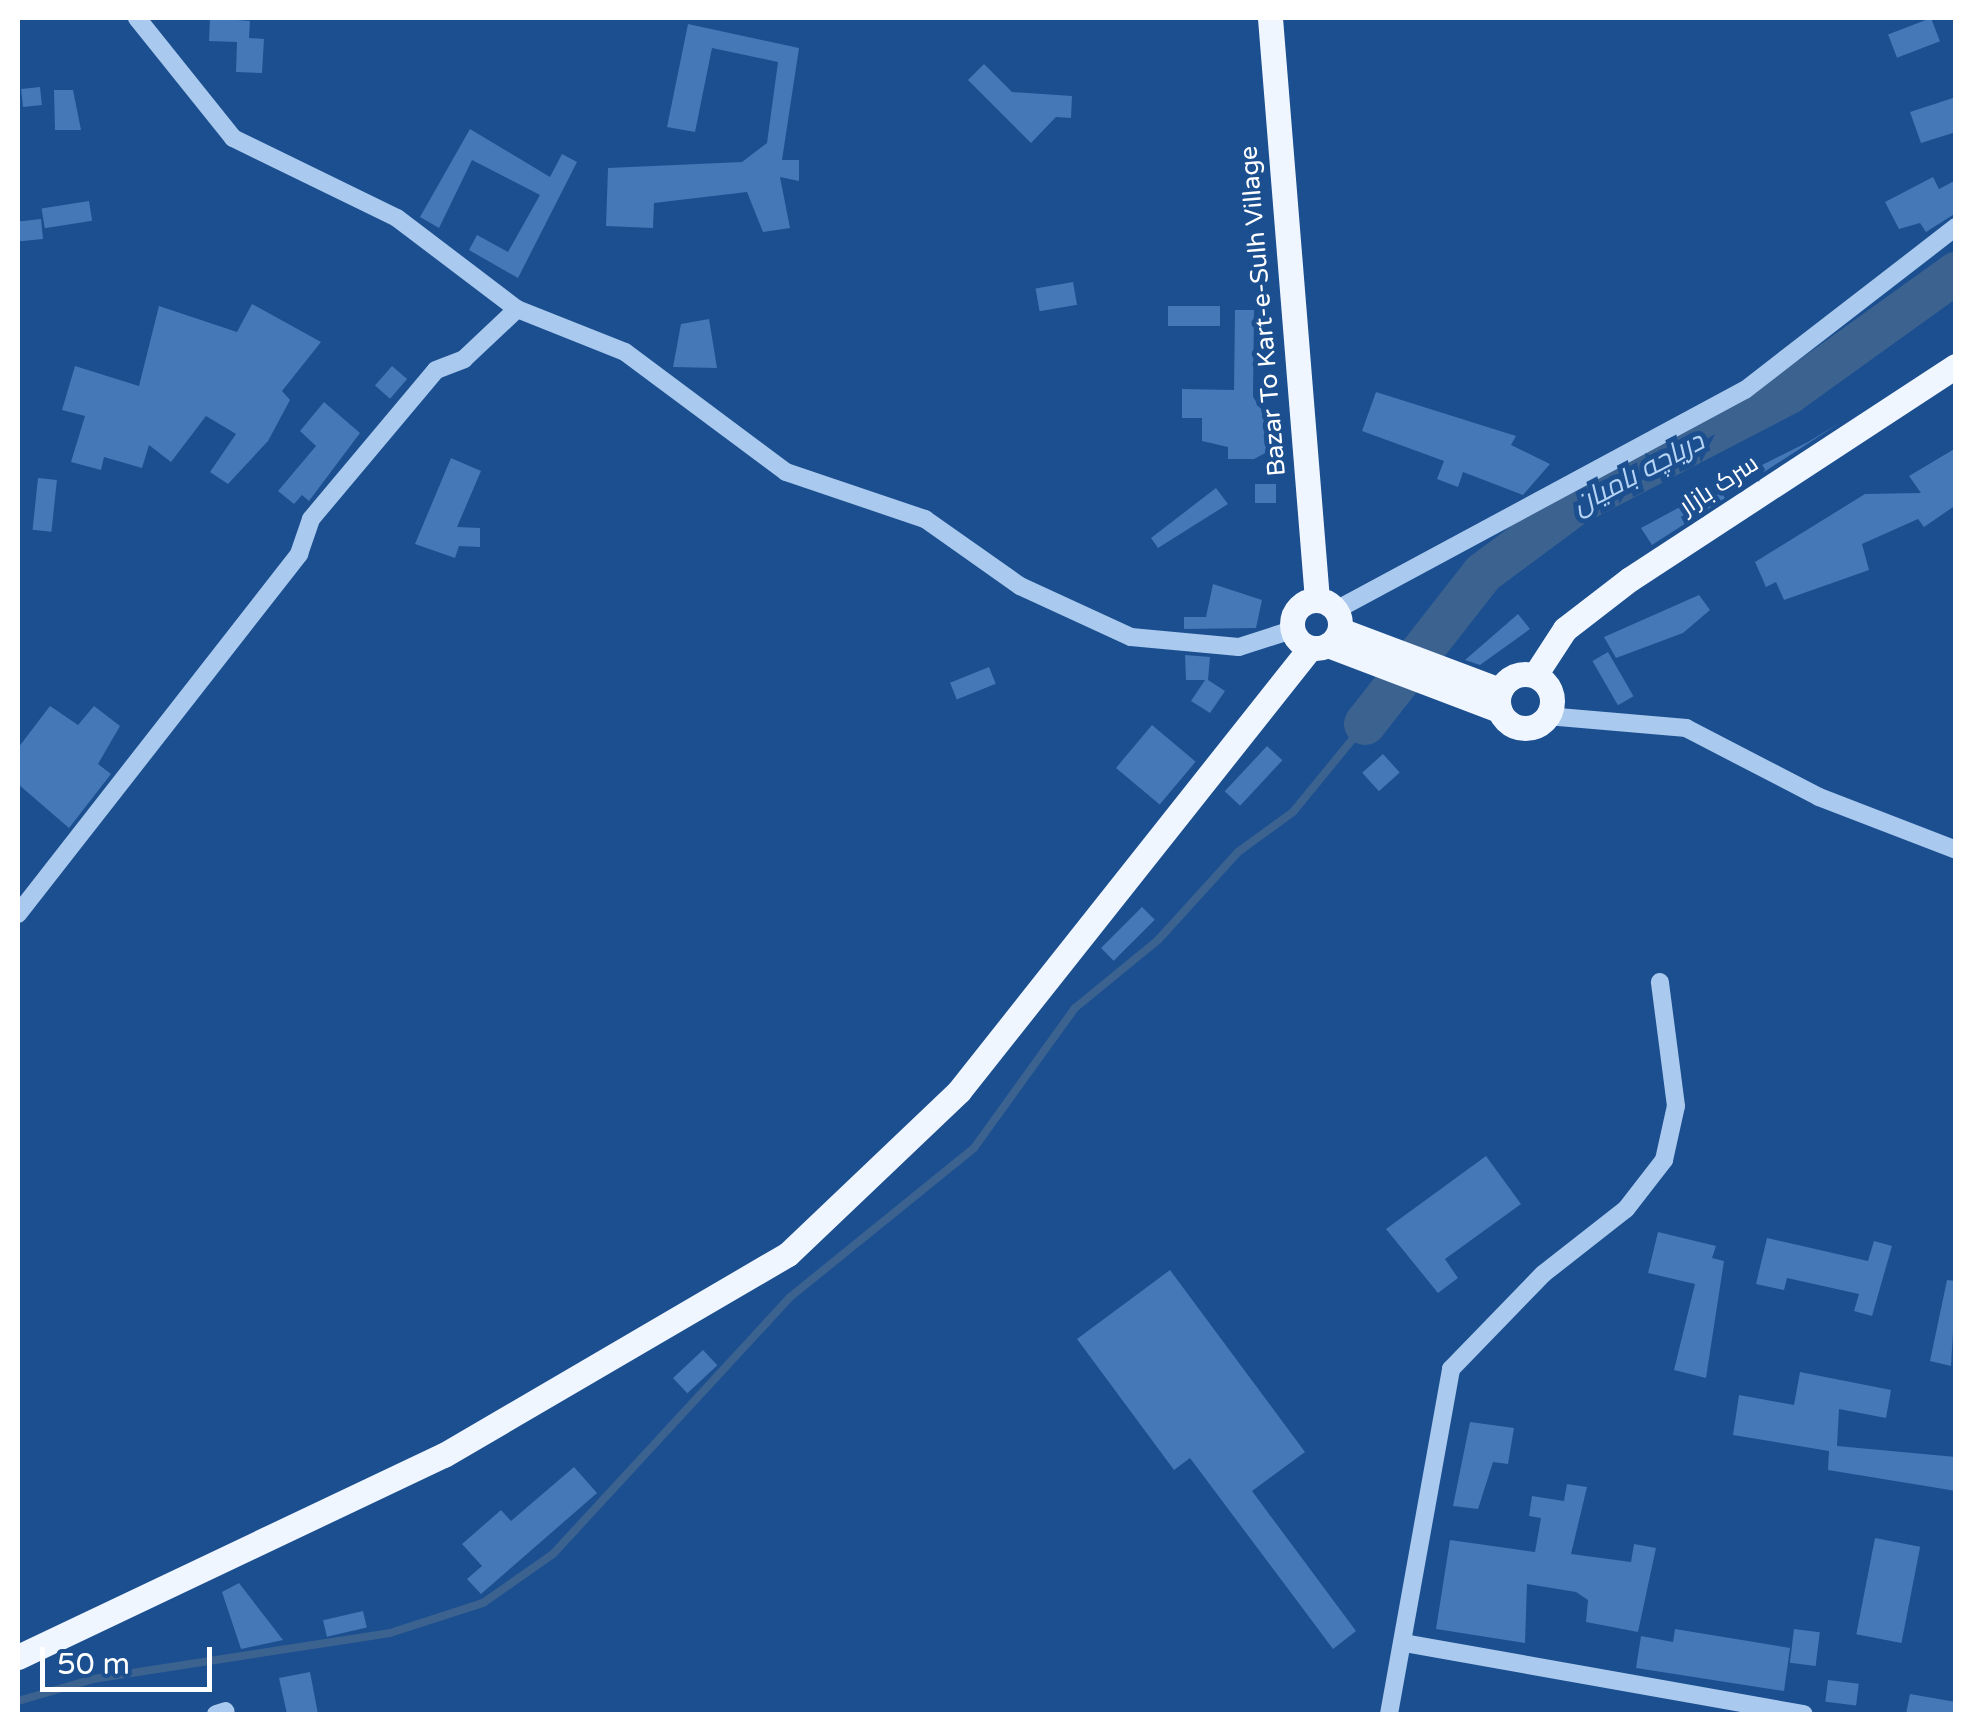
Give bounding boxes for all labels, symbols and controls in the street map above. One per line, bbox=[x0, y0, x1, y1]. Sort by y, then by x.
street label: Bazar To Kart-e-Sulh Village bbox=[1234, 145, 1292, 477]
water label: دریاچه بامیان bbox=[1566, 424, 1710, 522]
street label: سرک بازار bbox=[1674, 449, 1764, 521]
scale bar bbox=[45, 1627, 218, 1689]
text: 50 m bbox=[57, 1646, 130, 1683]

